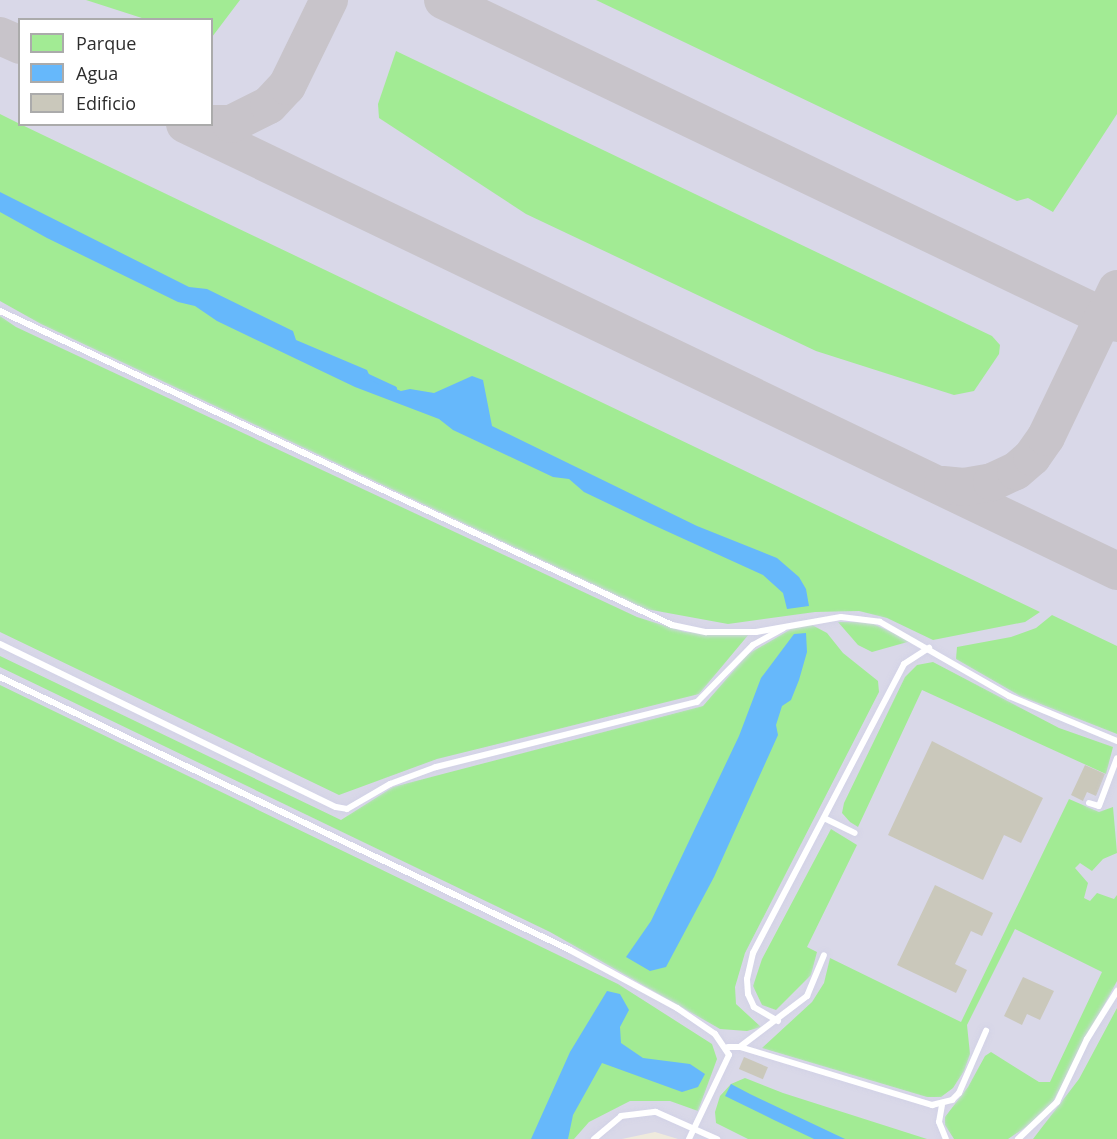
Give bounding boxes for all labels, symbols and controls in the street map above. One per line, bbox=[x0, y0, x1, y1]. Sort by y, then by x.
legend bbox=[18, 18, 213, 126]
text: Parque bbox=[76, 31, 136, 55]
text: Agua bbox=[76, 61, 118, 85]
text: Edificio bbox=[76, 91, 136, 115]

